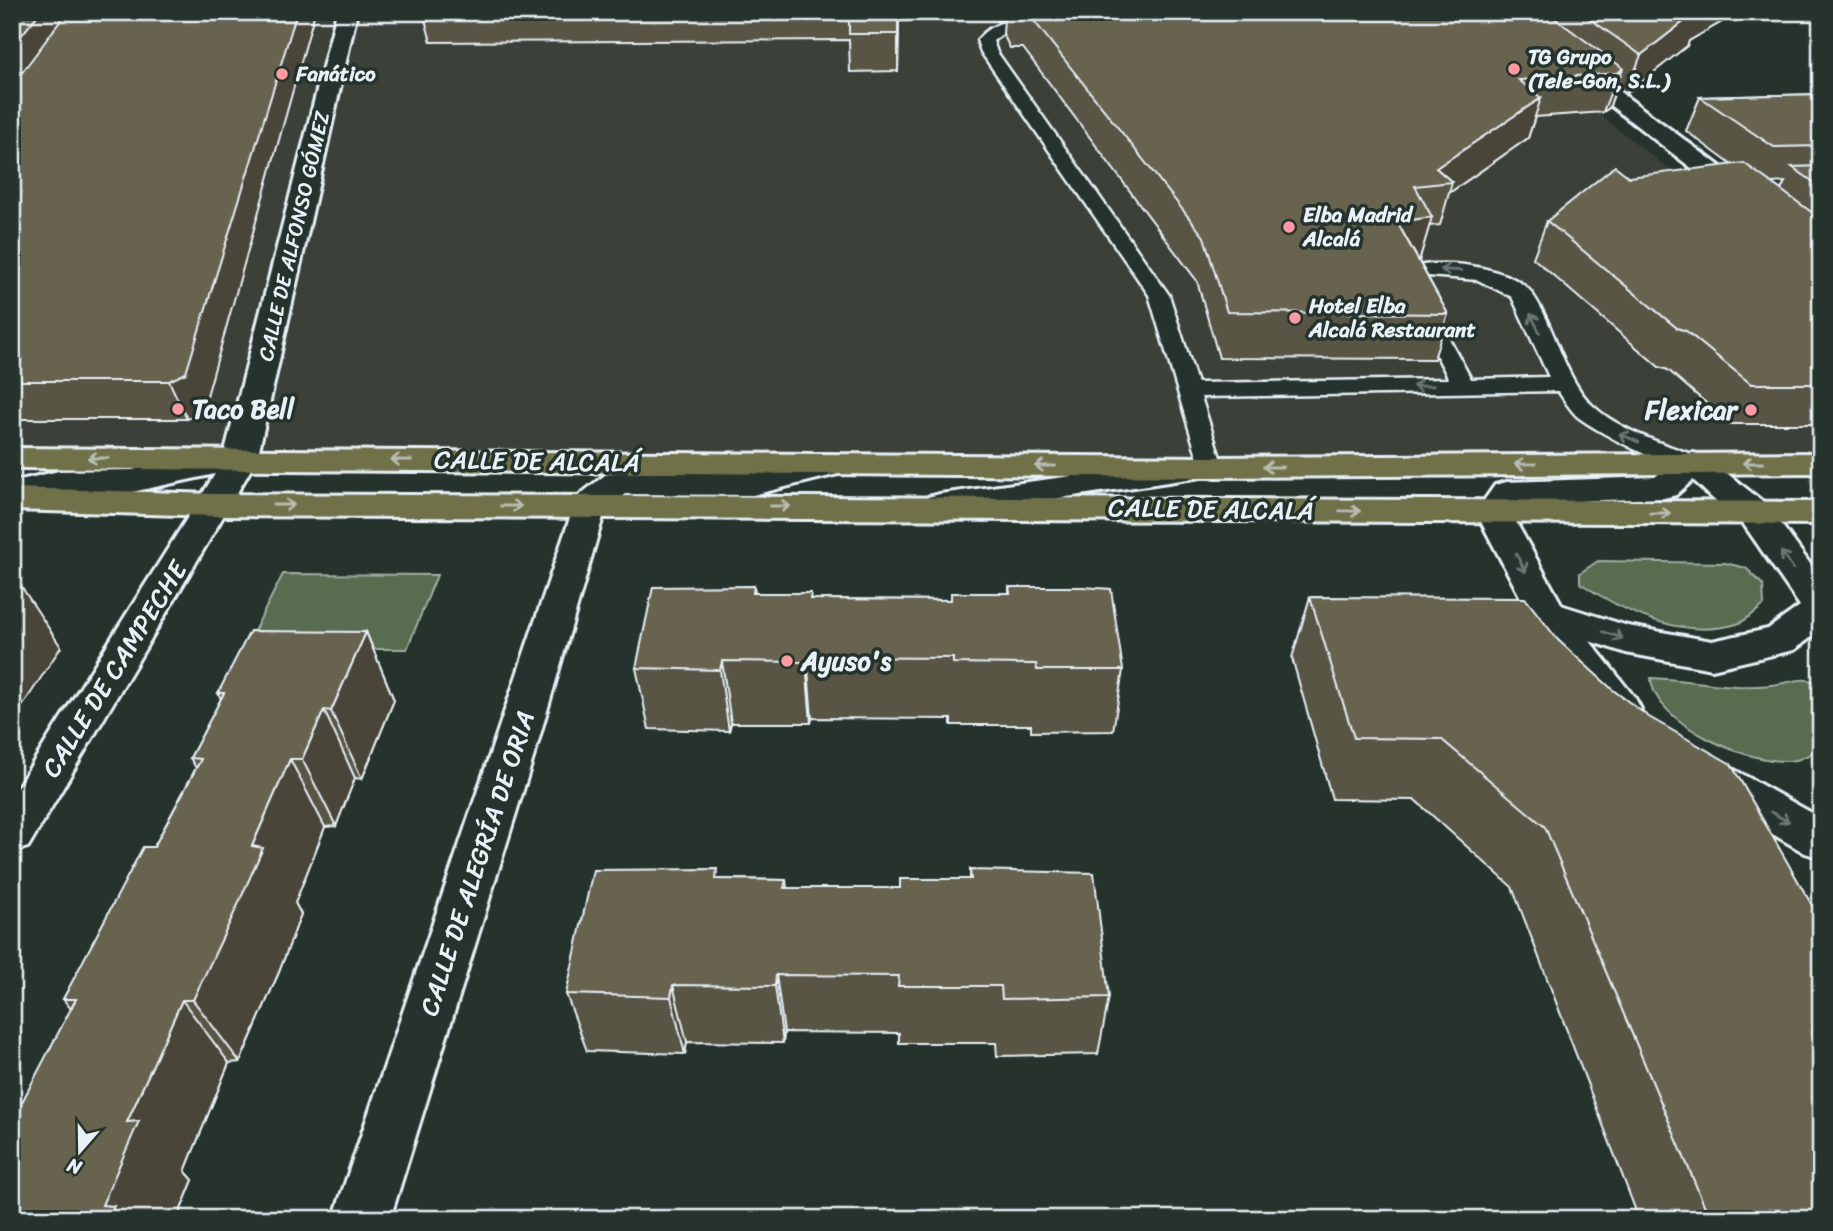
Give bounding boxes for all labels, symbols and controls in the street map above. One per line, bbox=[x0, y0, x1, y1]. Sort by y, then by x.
place label: TG Grupo (Tele-Gon, S.L.) bbox=[1528, 38, 1671, 100]
place label: Fanático bbox=[295, 55, 376, 93]
marker: TG Grupo (Tele-Gon, S.L.) bbox=[1506, 61, 1522, 77]
marker: Fanático bbox=[274, 66, 290, 82]
street label: CALLE DE ALFONSO GÓMEZ bbox=[247, 107, 341, 365]
place label: Elba Madrid Alcalá bbox=[1302, 196, 1414, 258]
marker: Elba Madrid Alcalá bbox=[1281, 219, 1297, 235]
one-way arrow bbox=[1439, 263, 1462, 276]
place label: Hotel Elba Alcalá Restaurant bbox=[1308, 287, 1476, 349]
marker: Hotel Elba Alcalá Restaurant bbox=[1287, 310, 1303, 326]
one-way arrow bbox=[1528, 313, 1541, 334]
one-way arrow bbox=[1411, 380, 1434, 393]
place label: Taco Bell bbox=[192, 386, 296, 432]
place label: Flexicar bbox=[1644, 387, 1739, 433]
marker: Taco Bell bbox=[170, 401, 186, 417]
marker: Flexicar bbox=[1743, 402, 1759, 418]
one-way arrow bbox=[1619, 431, 1640, 444]
street label: CALLE DE ALCALÁ bbox=[434, 436, 643, 486]
one-way arrow bbox=[87, 451, 110, 465]
one-way arrow bbox=[390, 453, 413, 466]
one-way arrow bbox=[1741, 456, 1764, 470]
one-way arrow bbox=[1514, 458, 1537, 471]
one-way arrow bbox=[1034, 459, 1057, 473]
one-way arrow bbox=[1262, 460, 1285, 474]
street label: CALLE DE ALCALÁ bbox=[1108, 484, 1317, 534]
one-way arrow bbox=[272, 498, 295, 512]
one-way arrow bbox=[499, 499, 522, 513]
one-way arrow bbox=[768, 499, 791, 513]
one-way arrow bbox=[1339, 504, 1362, 518]
one-way arrow bbox=[1648, 506, 1671, 520]
street label: CALLE DE CAMPECHE bbox=[29, 550, 200, 787]
one-way arrow bbox=[1780, 551, 1794, 570]
one-way arrow bbox=[1515, 552, 1528, 573]
one-way arrow bbox=[1601, 630, 1623, 642]
place label: Ayuso's bbox=[800, 638, 892, 684]
marker: Ayuso's bbox=[779, 653, 795, 669]
street label: CALLE DE ALEGRÍA DE ORIA bbox=[406, 704, 548, 1022]
one-way arrow bbox=[1769, 811, 1790, 824]
north arrow bbox=[46, 1116, 116, 1186]
text: N bbox=[62, 1148, 87, 1185]

